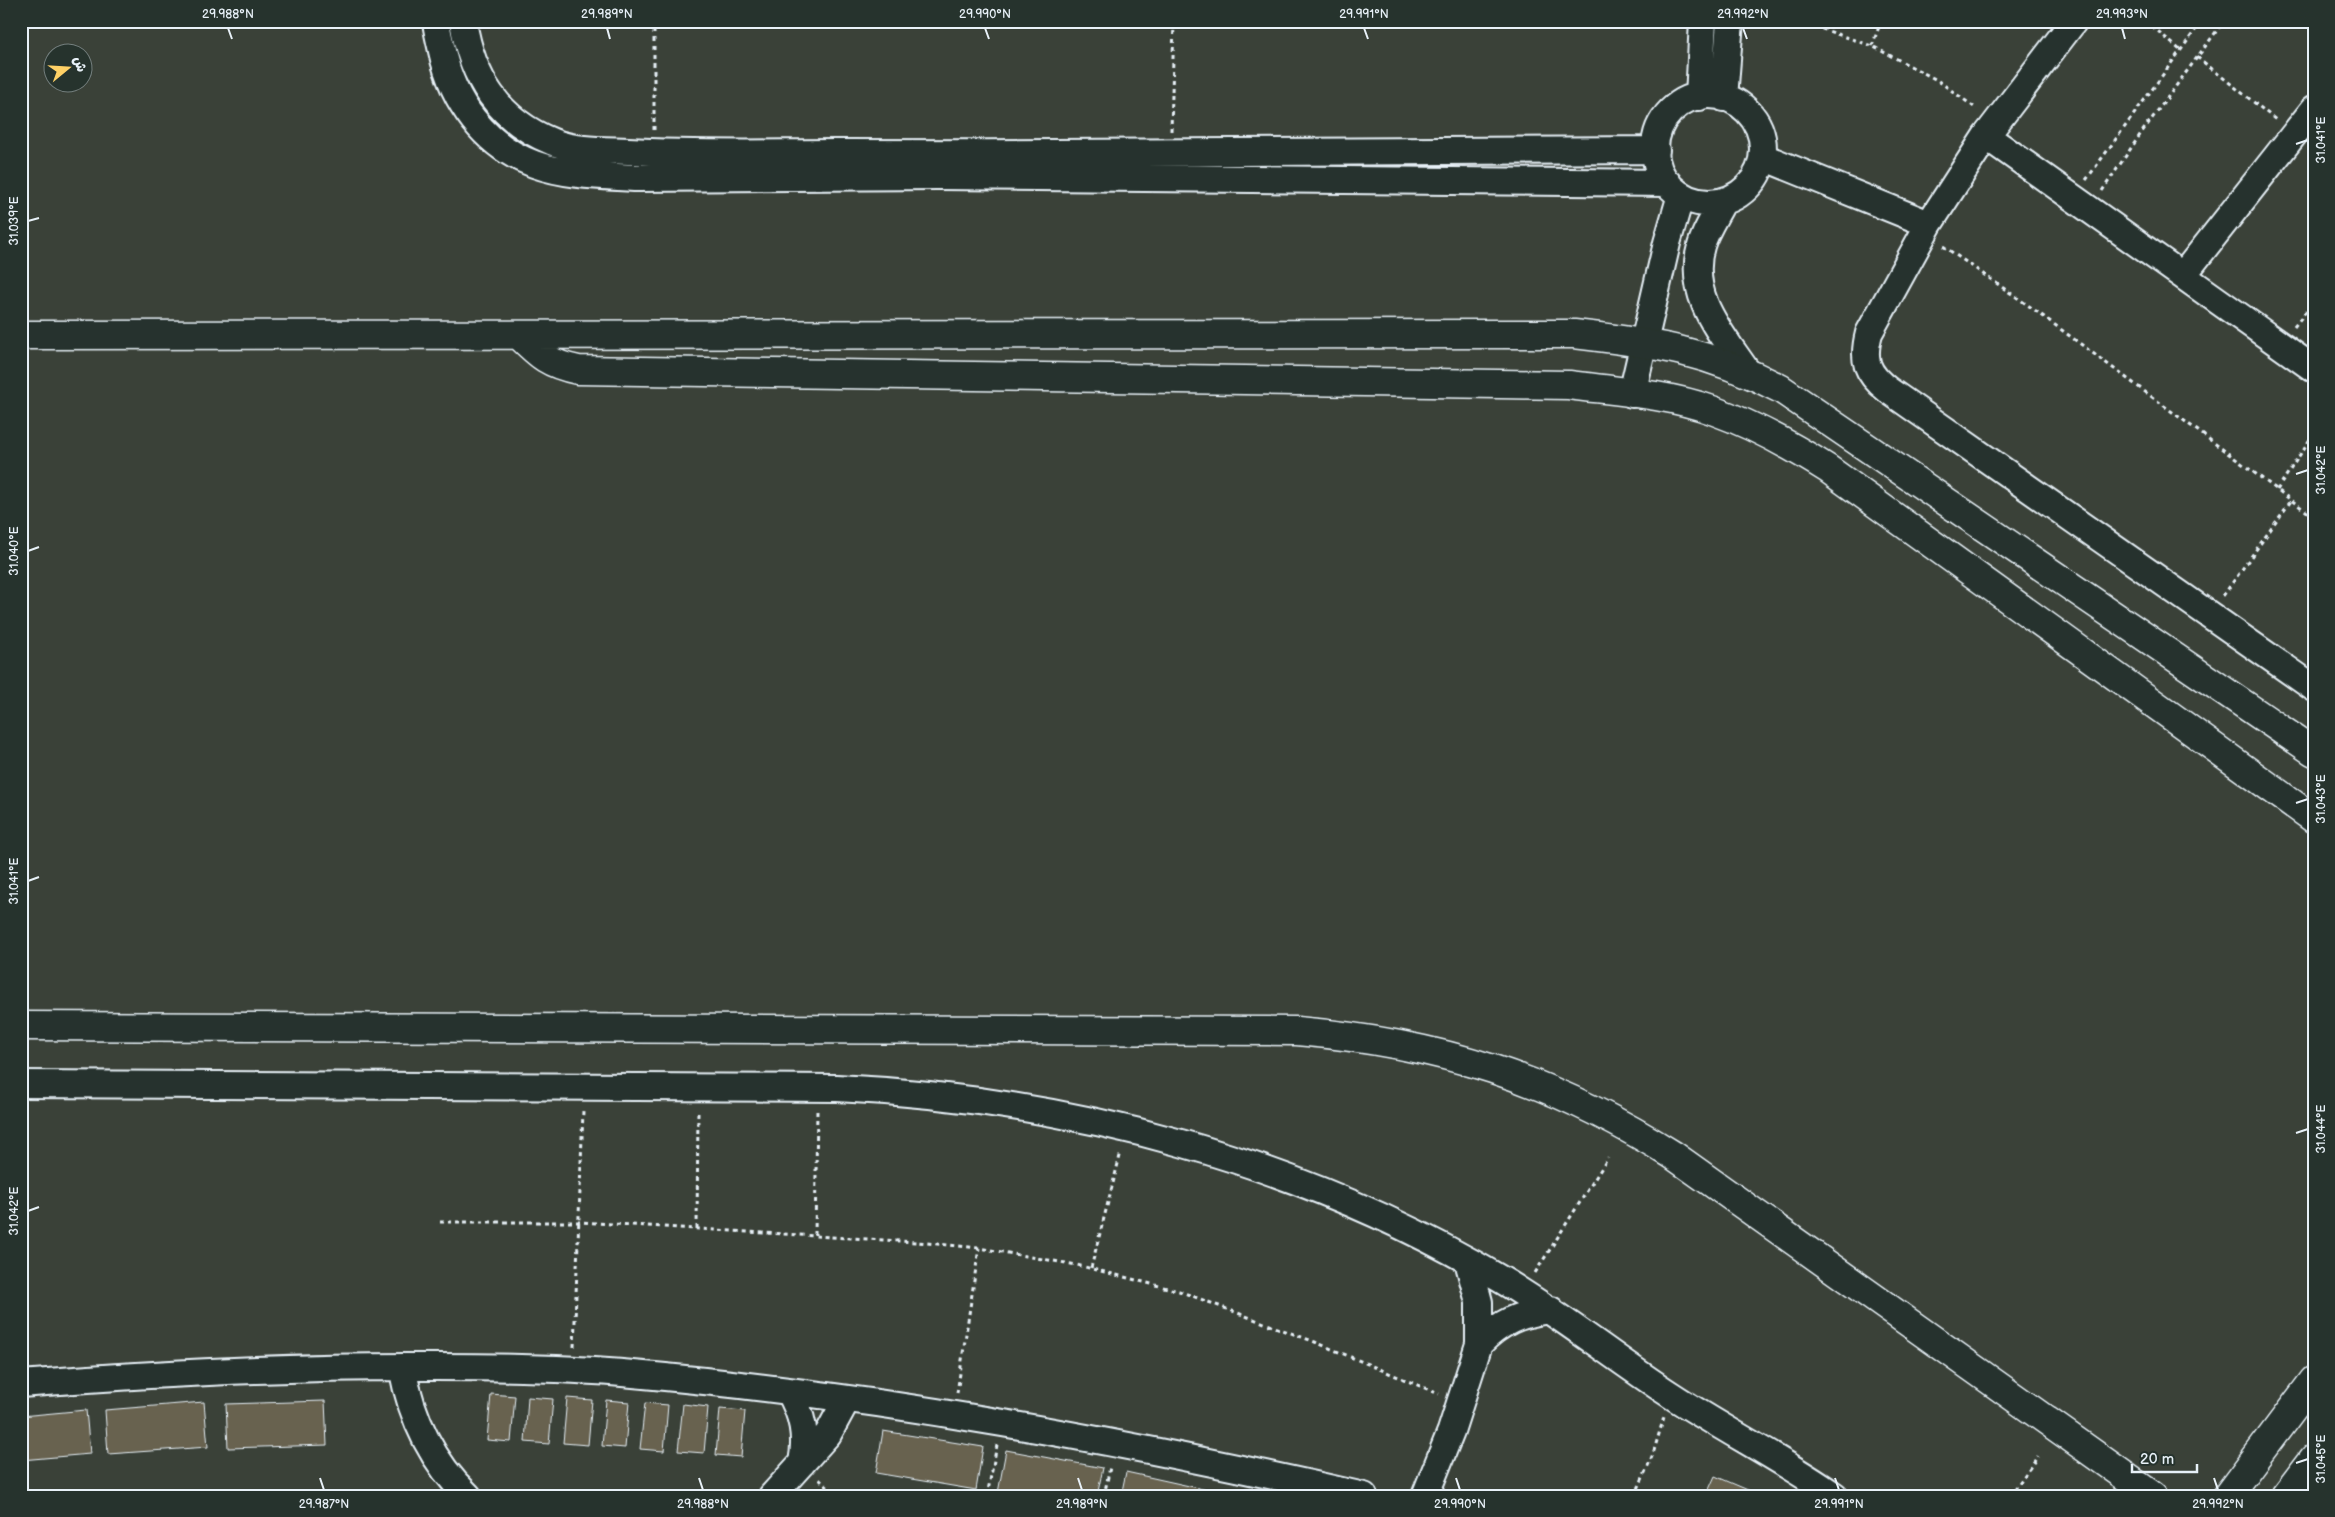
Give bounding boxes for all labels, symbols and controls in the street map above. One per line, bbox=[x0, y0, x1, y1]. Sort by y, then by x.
text: 29.988°N bbox=[202, 7, 254, 22]
text: 29.989°N bbox=[581, 7, 633, 22]
text: 29.990°N bbox=[959, 7, 1011, 22]
text: 29.991°N bbox=[1339, 7, 1389, 22]
text: 29.992°N bbox=[1717, 7, 1769, 22]
text: 29.993°N bbox=[2096, 7, 2148, 22]
north arrow bbox=[42, 42, 92, 92]
text: ش bbox=[69, 54, 90, 74]
text: 31.041°E bbox=[2314, 116, 2329, 163]
text: 31.039°E bbox=[7, 196, 22, 246]
text: 31.042°E bbox=[2314, 445, 2329, 494]
text: 31.040°E bbox=[7, 526, 22, 576]
text: 31.043°E bbox=[2314, 774, 2329, 824]
text: 31.041°E bbox=[7, 857, 22, 904]
text: 31.044°E bbox=[2314, 1104, 2329, 1154]
text: 31.042°E bbox=[7, 1186, 22, 1235]
text: 31.045°E bbox=[2314, 1434, 2329, 1483]
scale bar bbox=[2132, 1442, 2198, 1474]
text: 20 m bbox=[2140, 1450, 2174, 1469]
text: 29.987°N bbox=[299, 1497, 349, 1512]
text: 29.988°N bbox=[677, 1497, 729, 1512]
text: 29.989°N bbox=[1056, 1497, 1108, 1512]
text: 29.990°N bbox=[1434, 1497, 1486, 1512]
text: 29.991°N bbox=[1814, 1497, 1864, 1512]
text: 29.992°N bbox=[2192, 1497, 2244, 1512]

